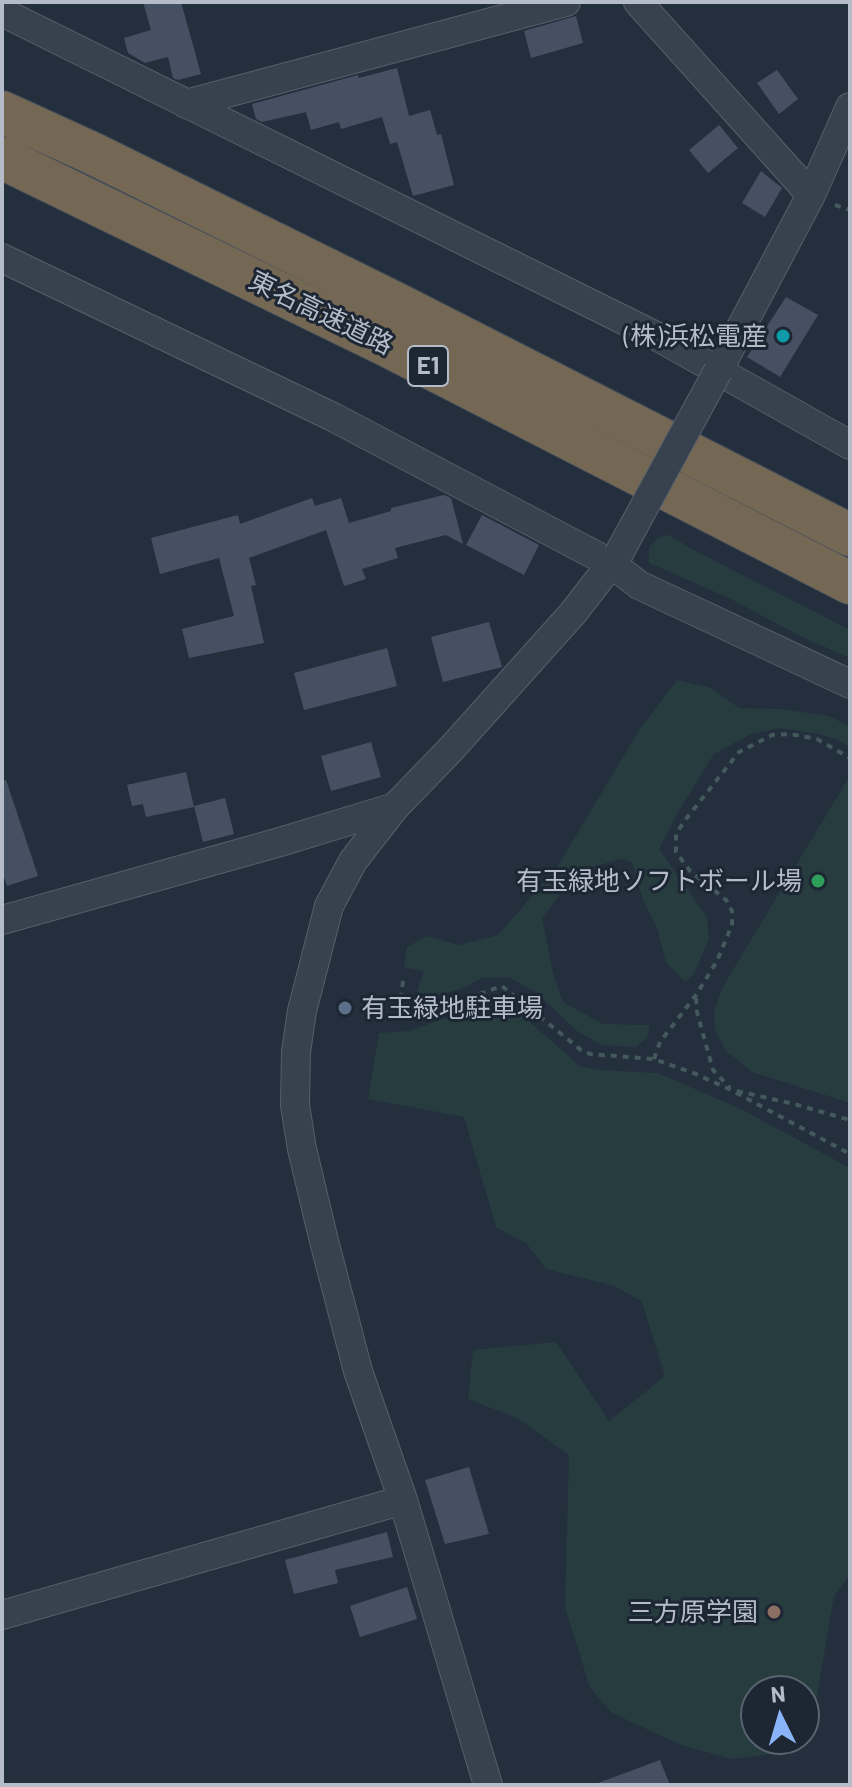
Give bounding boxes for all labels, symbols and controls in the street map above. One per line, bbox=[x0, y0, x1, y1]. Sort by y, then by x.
street label: 東名高速道路 bbox=[244, 265, 398, 361]
place label: (株)浜松電産 bbox=[623, 320, 767, 352]
marker: (株)浜松電産 bbox=[774, 327, 792, 345]
road number: E1 bbox=[408, 346, 448, 386]
place label: 有玉緑地ソフトボール場 bbox=[516, 865, 802, 897]
marker: 有玉緑地ソフトボール場 bbox=[809, 872, 827, 890]
place label: 有玉緑地駐車場 bbox=[361, 992, 543, 1024]
marker: 有玉緑地駐車場 bbox=[336, 999, 354, 1017]
place label: 三方原学園 bbox=[628, 1596, 758, 1628]
marker: 三方原学園 bbox=[765, 1603, 783, 1621]
north arrow bbox=[740, 1675, 820, 1755]
text: N bbox=[770, 1679, 787, 1707]

